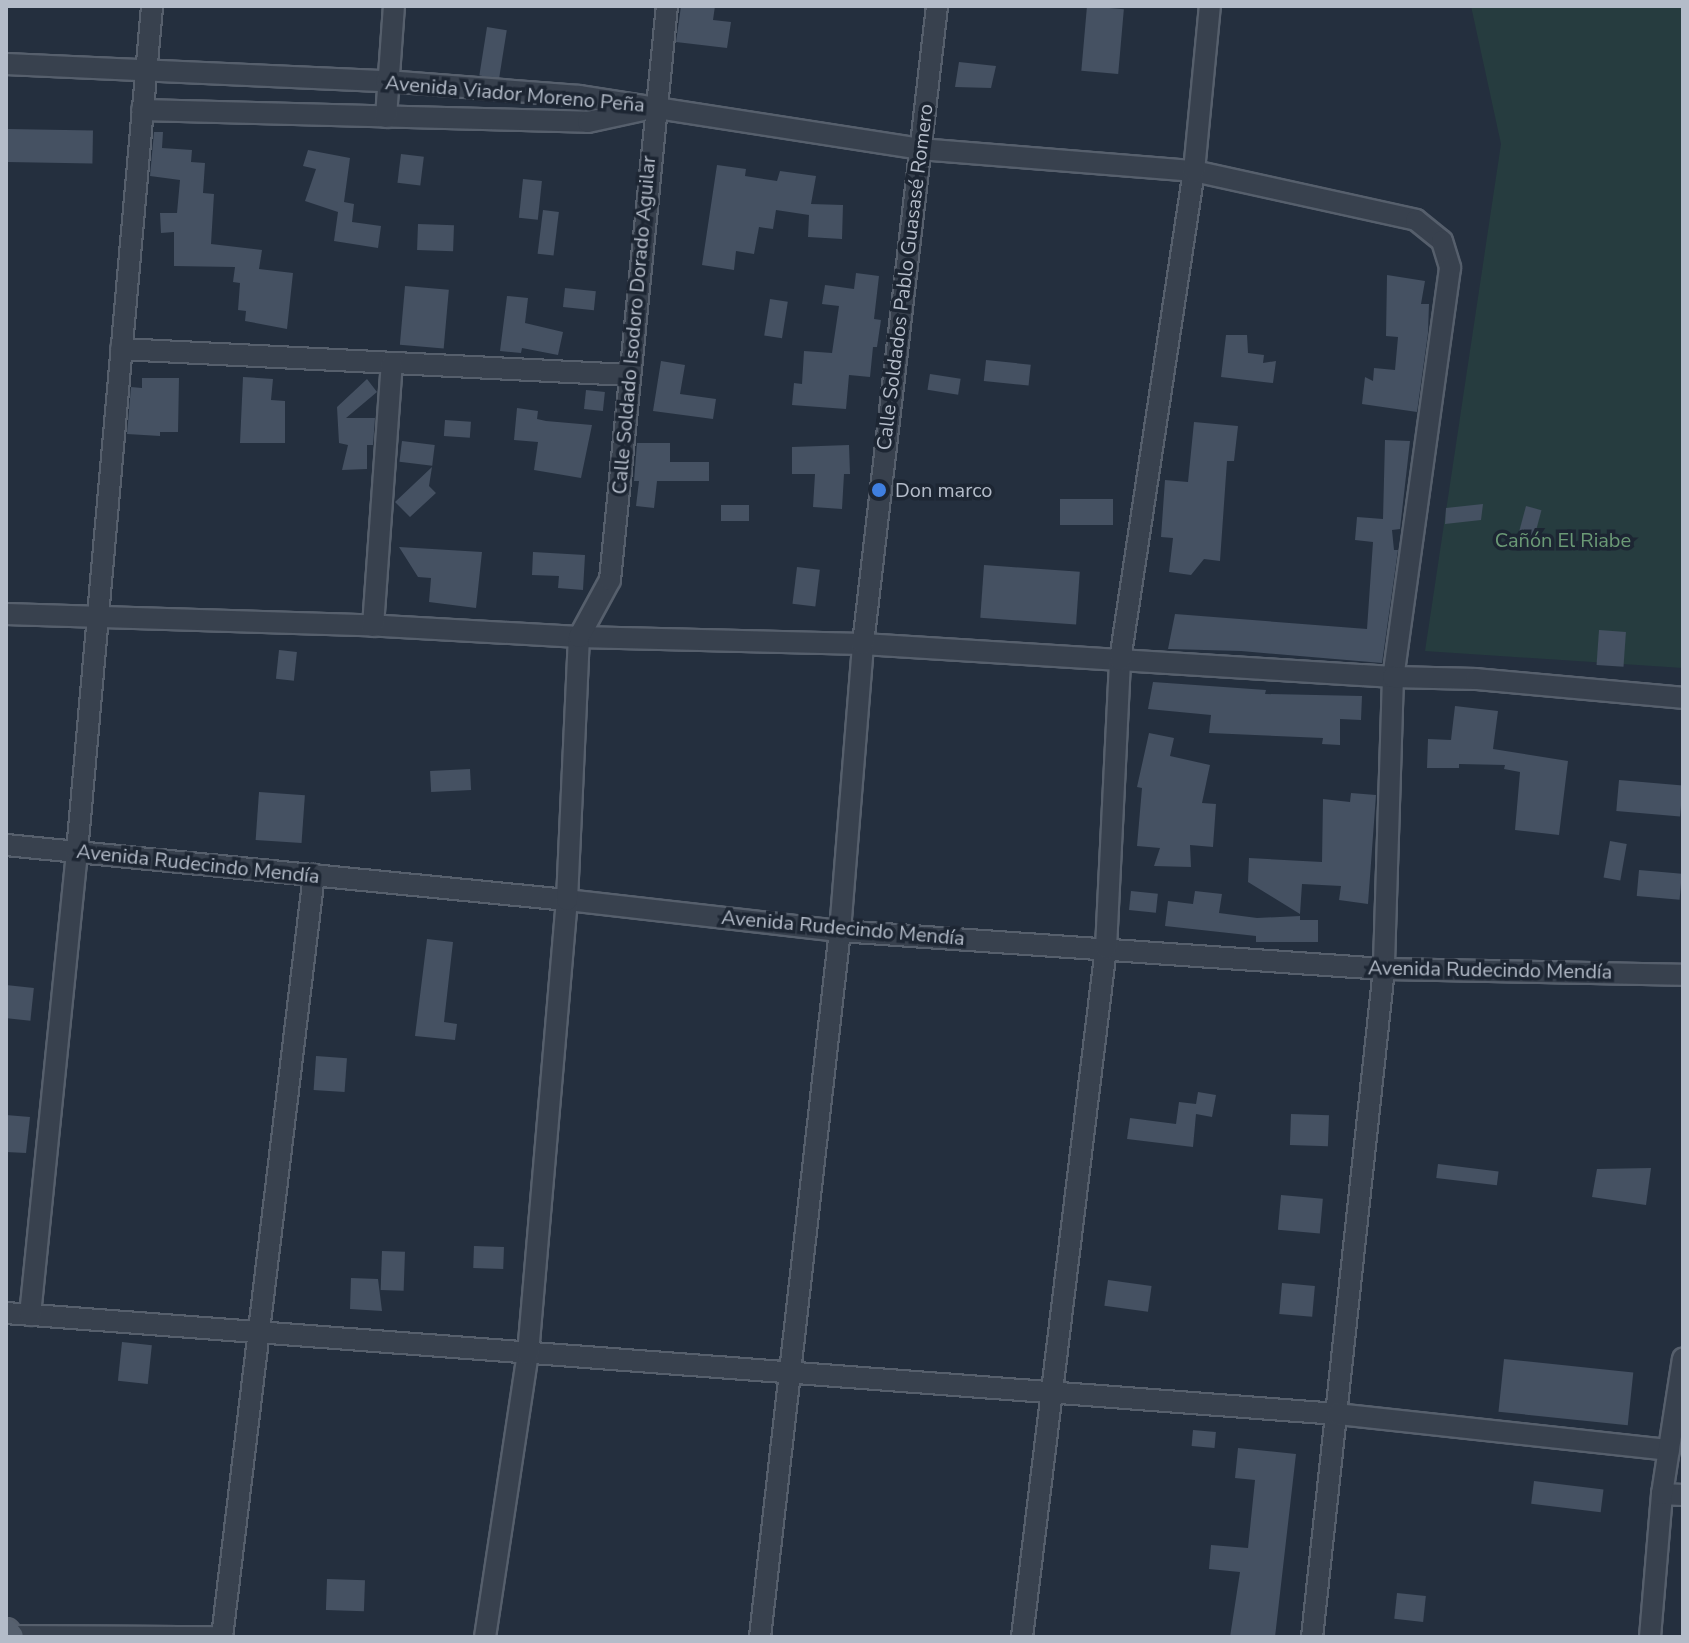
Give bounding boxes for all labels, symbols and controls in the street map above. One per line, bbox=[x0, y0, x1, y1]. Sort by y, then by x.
street label: Avenida Viador Moreno Peña bbox=[384, 71, 646, 117]
street label: Calle Soldados Pablo Guasasé Romero bbox=[872, 102, 938, 452]
street label: Calle Soldado Isodoro Dorado Aguilar bbox=[607, 155, 661, 495]
place label: Don marco bbox=[895, 478, 992, 502]
marker: Don marco bbox=[870, 481, 888, 499]
park label: Cañón El Riabe bbox=[1495, 528, 1631, 552]
street label: Avenida Rudecindo Mendía bbox=[75, 839, 321, 889]
street label: Avenida Rudecindo Mendía bbox=[720, 905, 966, 951]
street label: Avenida Rudecindo Mendía bbox=[1368, 956, 1612, 984]

